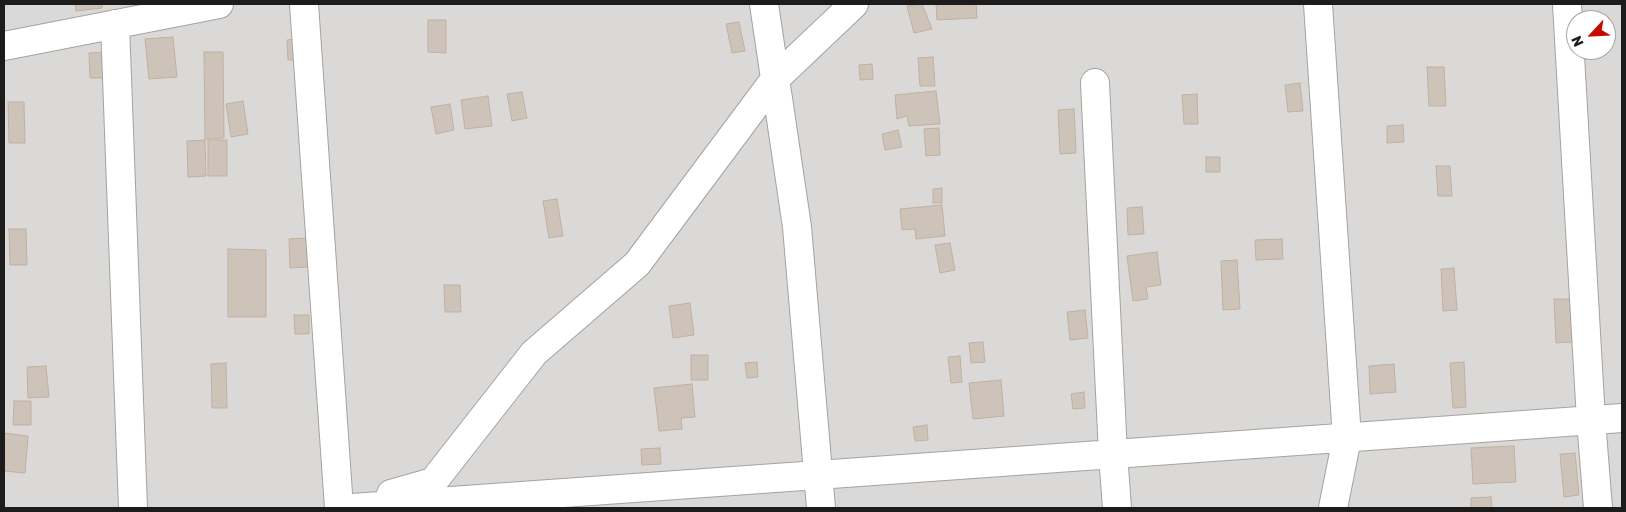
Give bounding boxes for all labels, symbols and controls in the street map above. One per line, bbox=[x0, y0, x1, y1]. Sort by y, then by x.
north arrow bbox=[1566, 10, 1616, 60]
text: N bbox=[1568, 33, 1588, 49]

